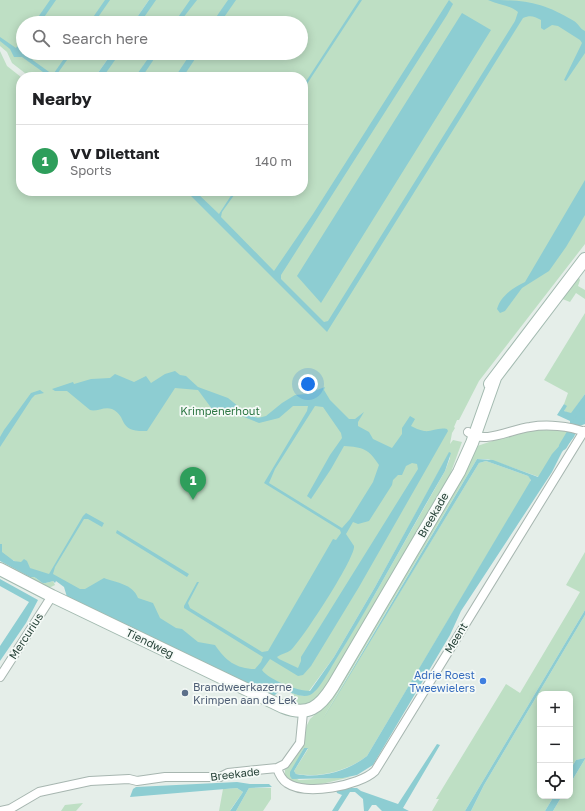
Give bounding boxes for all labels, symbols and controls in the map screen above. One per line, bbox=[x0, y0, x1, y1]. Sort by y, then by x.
search box bbox=[16, 16, 308, 60]
icon: search bbox=[30, 27, 52, 49]
text: Search here bbox=[62, 29, 148, 47]
text: Nearby bbox=[32, 88, 92, 109]
text: VV Dilettant bbox=[70, 144, 160, 162]
text: 1 bbox=[42, 153, 48, 169]
text: 140 m bbox=[255, 153, 292, 169]
text: Sports bbox=[70, 162, 112, 178]
your location bbox=[298, 374, 318, 394]
park label: Krimpenerhout bbox=[180, 404, 260, 417]
pin: 1 bbox=[180, 467, 206, 500]
street label: Breekade bbox=[414, 490, 451, 540]
street label: Mercurius bbox=[6, 610, 45, 661]
street label: Meent bbox=[441, 620, 470, 655]
street label: Tiendweg bbox=[124, 625, 176, 660]
place label: Adrie Roest Tweewielers bbox=[410, 668, 475, 694]
marker: Adrie Roest Tweewielers bbox=[478, 676, 488, 686]
place label: Brandweerkazerne Krimpen aan de Lek bbox=[193, 680, 297, 706]
marker: Brandweerkazerne Krimpen aan de Lek bbox=[180, 688, 190, 698]
map controls bbox=[537, 691, 573, 799]
button: + bbox=[537, 691, 573, 727]
button: − bbox=[537, 727, 573, 763]
button: locate bbox=[537, 763, 573, 799]
street label: Breekade bbox=[209, 764, 260, 783]

